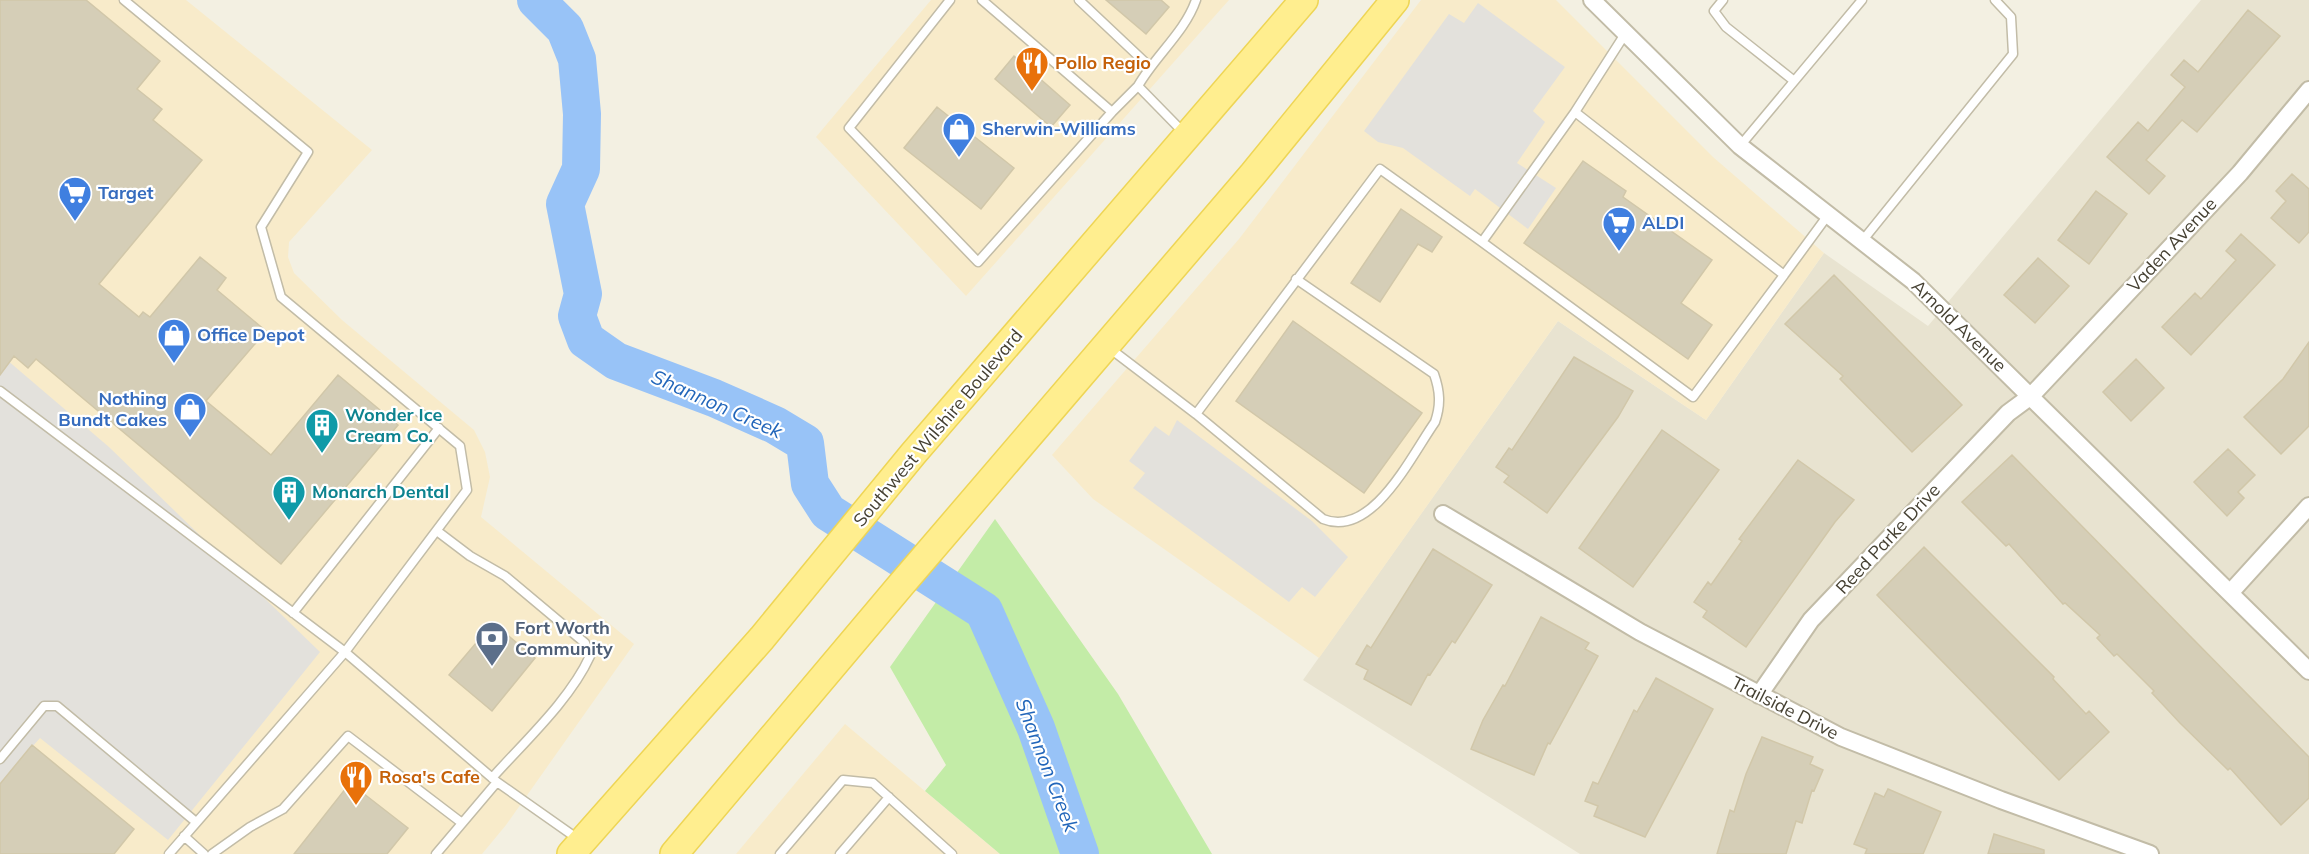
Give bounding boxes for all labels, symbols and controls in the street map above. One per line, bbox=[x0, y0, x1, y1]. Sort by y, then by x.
restaurant icon: Pollo Regio bbox=[1014, 45, 1050, 92]
place label: Pollo Regio bbox=[1055, 51, 1151, 74]
shop icon: Sherwin-Williams bbox=[941, 111, 977, 158]
place label: Sherwin-Williams bbox=[982, 117, 1136, 140]
supermarket icon: Target bbox=[57, 175, 93, 222]
place label: Target bbox=[98, 181, 154, 204]
street label: Vaden Avenue bbox=[2122, 193, 2221, 297]
supermarket icon: ALDI bbox=[1601, 205, 1637, 252]
place label: ALDI bbox=[1642, 211, 1684, 234]
street label: Arnold Avenue bbox=[1907, 275, 2012, 377]
shop icon: Office Depot bbox=[156, 317, 192, 364]
place label: Office Depot bbox=[197, 323, 305, 346]
street label: Southwest Wilshire Boulevard bbox=[848, 324, 1027, 531]
water label: Shannon Creek bbox=[648, 363, 787, 444]
place label: Nothing Bundt Cakes bbox=[58, 387, 167, 431]
shop icon: Nothing Bundt Cakes bbox=[172, 391, 208, 438]
place label: Wonder Ice Cream Co. bbox=[345, 403, 443, 447]
building icon: Wonder Ice Cream Co. bbox=[304, 407, 340, 454]
building icon: Monarch Dental bbox=[271, 474, 307, 521]
street label: Reed Parke Drive bbox=[1830, 479, 1945, 599]
place label: Monarch Dental bbox=[312, 480, 449, 503]
place label: Fort Worth Community bbox=[515, 616, 613, 660]
bank icon: Fort Worth Community bbox=[474, 620, 510, 667]
street label: Trailside Drive bbox=[1728, 671, 1843, 744]
water label: Shannon Creek bbox=[1011, 695, 1085, 836]
restaurant icon: Rosa's Cafe bbox=[338, 759, 374, 806]
place label: Rosa's Cafe bbox=[379, 765, 480, 788]

